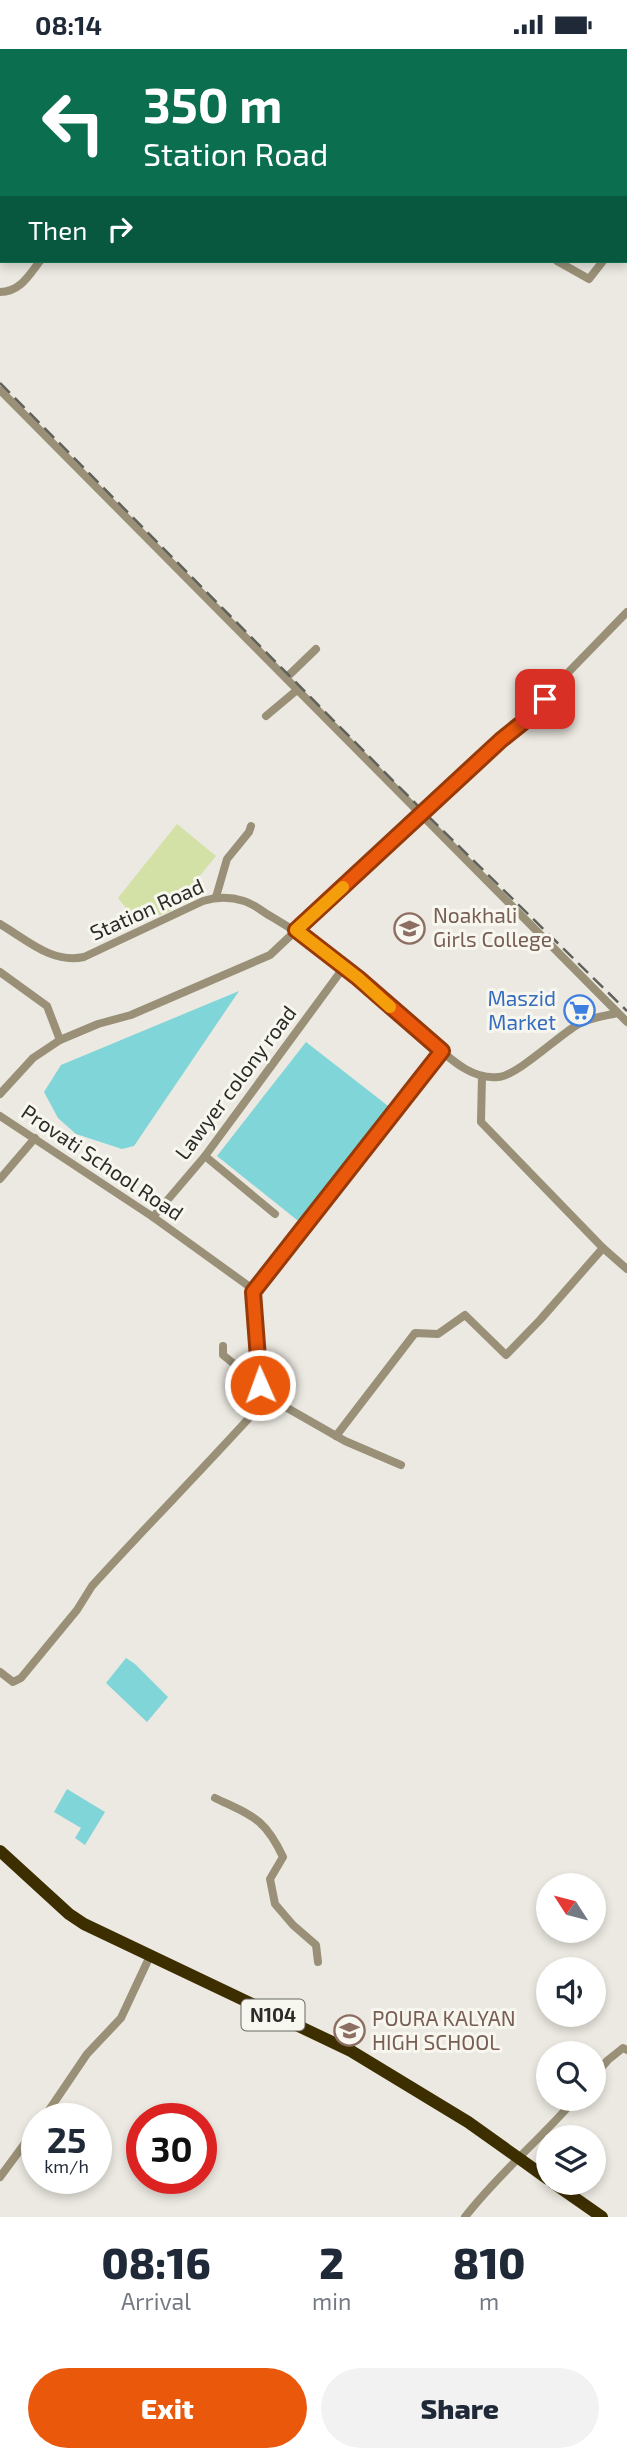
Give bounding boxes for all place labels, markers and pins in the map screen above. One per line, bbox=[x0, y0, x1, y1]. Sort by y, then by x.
pin bbox=[515, 669, 575, 729]
place label: Noakhali Girls College bbox=[433, 902, 552, 951]
school or university icon: Noakhali Girls College bbox=[393, 911, 427, 945]
place label: Maszid Market bbox=[487, 985, 556, 1034]
supermarket icon: Maszid Market bbox=[562, 994, 596, 1028]
place label: POURA KALYAN HIGH SCHOOL bbox=[372, 2005, 516, 2054]
school or university icon: POURA KALYAN HIGH SCHOOL bbox=[332, 2014, 366, 2048]

